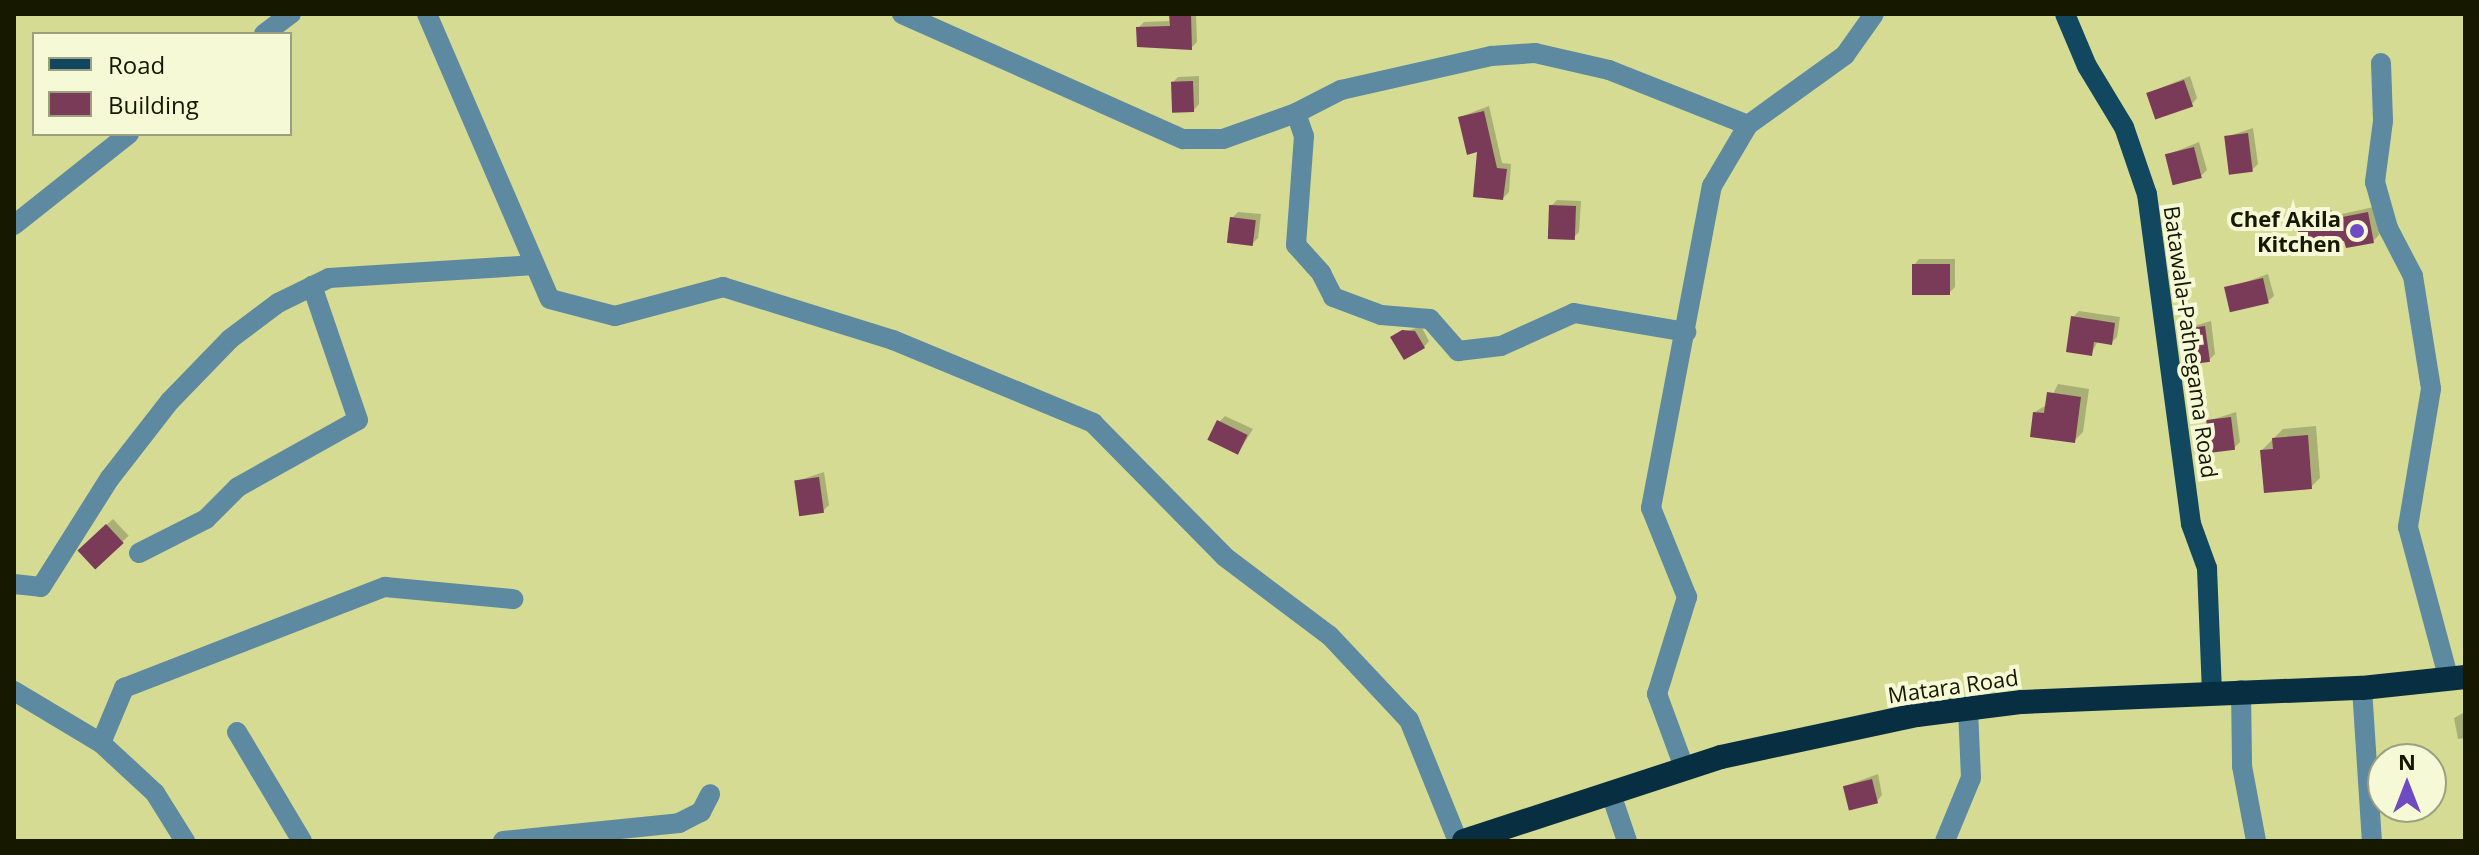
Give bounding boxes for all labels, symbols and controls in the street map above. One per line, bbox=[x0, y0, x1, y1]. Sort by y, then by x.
legend bbox=[32, 32, 292, 136]
text: Road bbox=[108, 48, 165, 81]
text: Building bbox=[108, 88, 199, 121]
street label: Batawala-Pathegama Road bbox=[2159, 204, 2223, 480]
place label: Chef Akila Kitchen bbox=[2230, 205, 2341, 256]
marker: Chef Akila Kitchen bbox=[2348, 222, 2366, 240]
street label: Matara Road bbox=[1886, 664, 2020, 708]
north arrow bbox=[2367, 743, 2447, 823]
text: N bbox=[2398, 746, 2416, 776]

